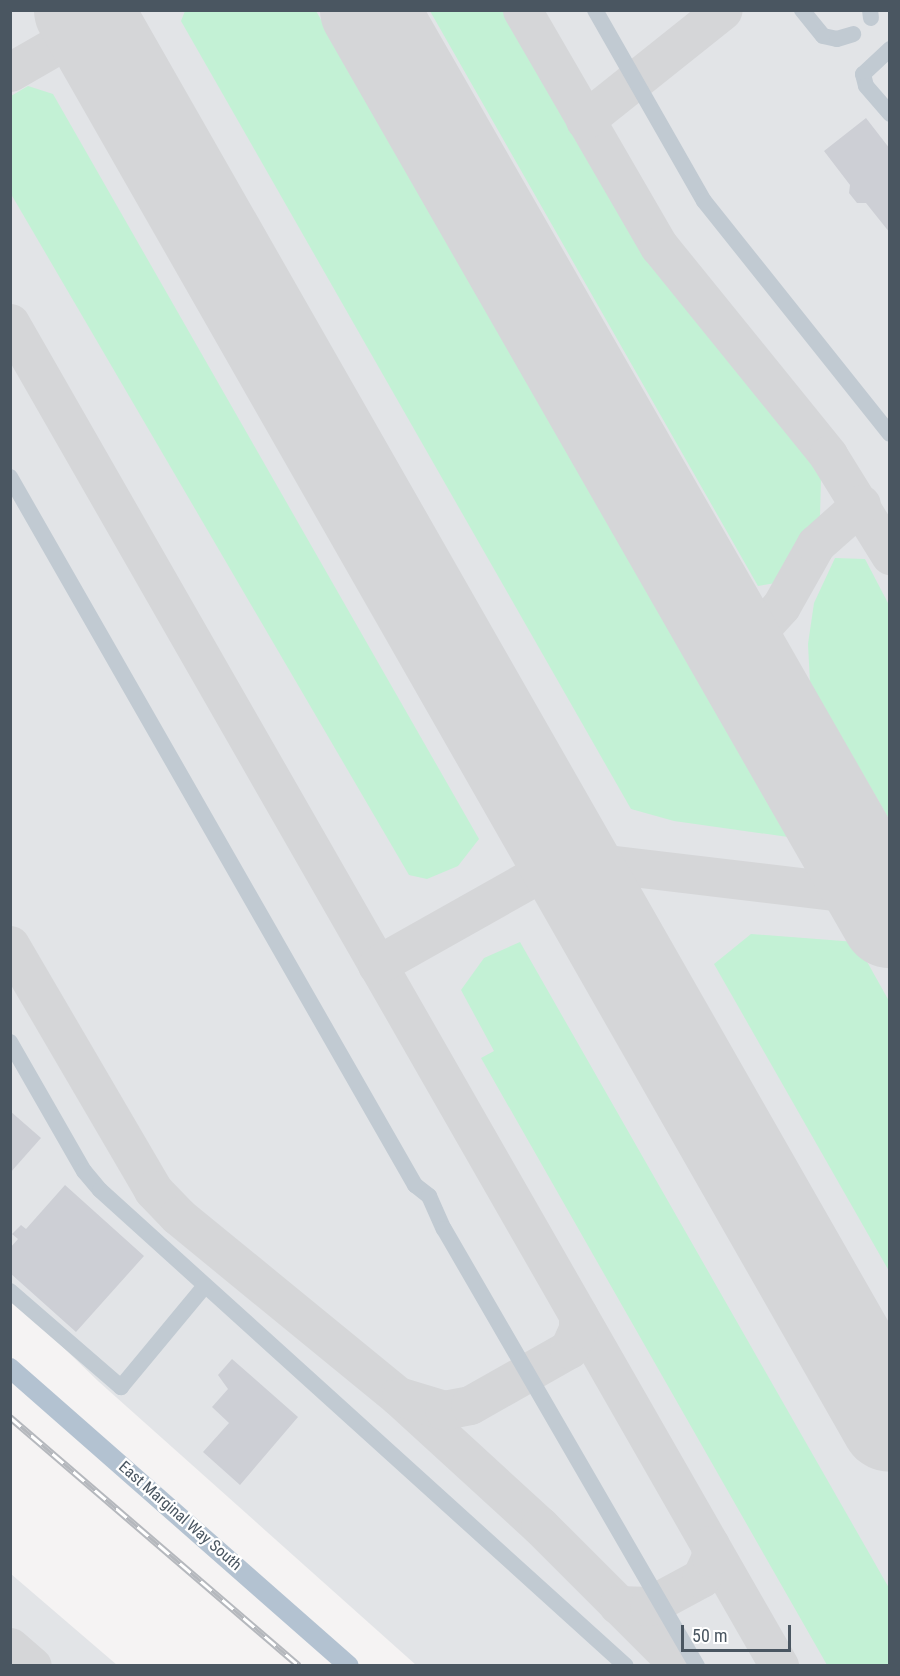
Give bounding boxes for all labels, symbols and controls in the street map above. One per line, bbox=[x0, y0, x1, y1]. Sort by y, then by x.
street label: East Marginal Way South bbox=[115, 1457, 245, 1575]
scale bar bbox=[684, 1613, 794, 1651]
text: 50 m bbox=[692, 1625, 727, 1646]

